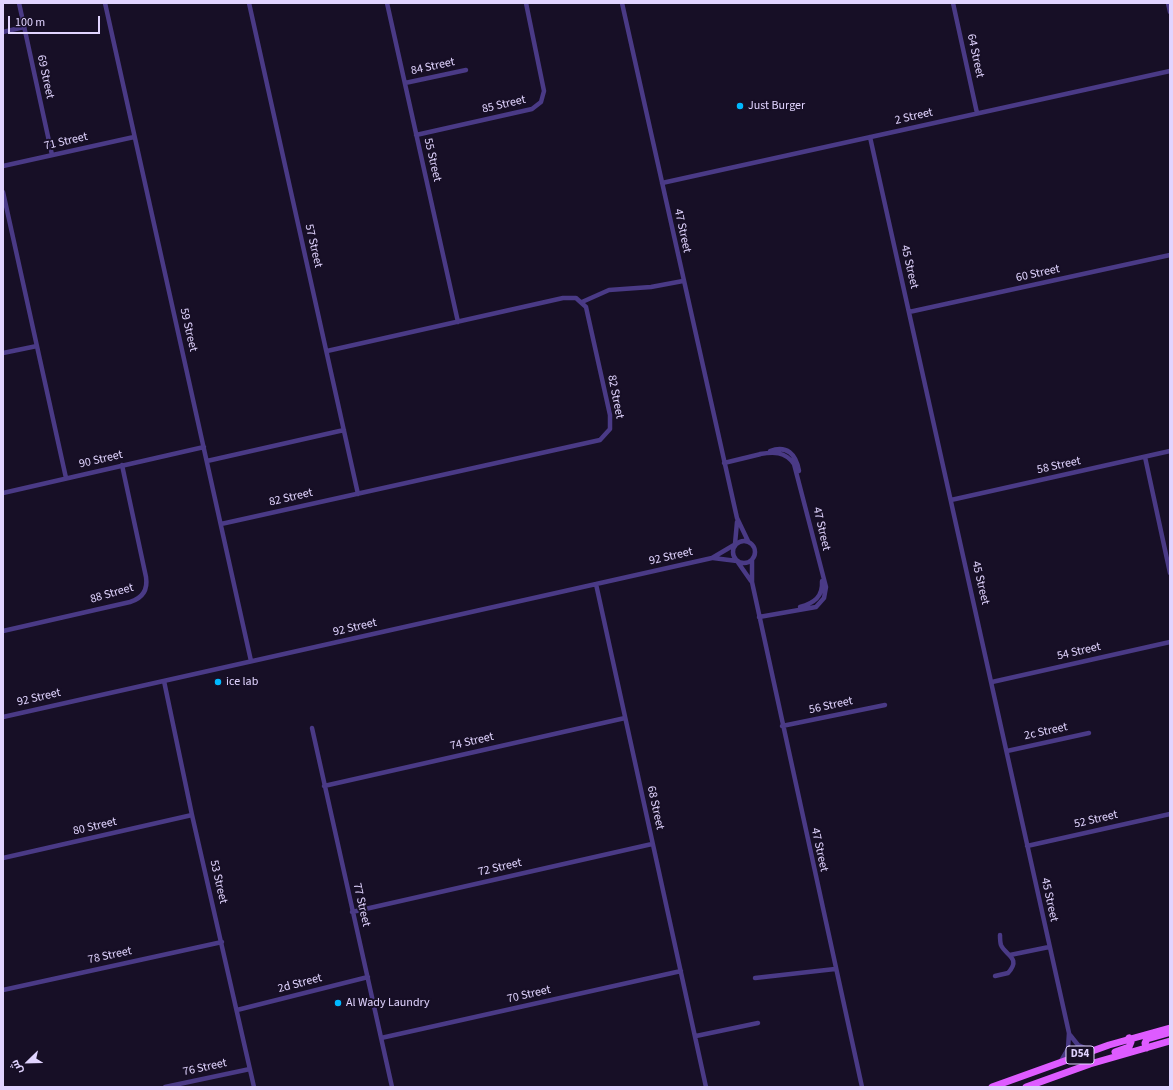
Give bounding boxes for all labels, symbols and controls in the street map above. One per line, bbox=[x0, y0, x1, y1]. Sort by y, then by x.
scale bar bbox=[10, 8, 102, 34]
text: 100 m bbox=[15, 14, 45, 31]
street label: 64 Street bbox=[963, 33, 987, 79]
street label: 69 Street bbox=[33, 54, 57, 100]
street label: 84 Street bbox=[410, 55, 456, 79]
street label: 85 Street bbox=[481, 93, 527, 117]
place label: Just Burger bbox=[748, 99, 805, 113]
marker: Just Burger bbox=[735, 101, 745, 111]
street label: 2 Street bbox=[894, 106, 934, 128]
street label: 71 Street bbox=[43, 130, 89, 154]
street label: 55 Street bbox=[420, 137, 444, 183]
street label: 47 Street bbox=[670, 208, 694, 254]
street label: 57 Street bbox=[301, 223, 325, 269]
street label: 45 Street bbox=[897, 244, 921, 290]
street label: 60 Street bbox=[1015, 262, 1061, 286]
street label: 59 Street bbox=[176, 307, 200, 353]
street label: 82 Street bbox=[604, 374, 626, 420]
street label: 90 Street bbox=[78, 448, 124, 472]
street label: 58 Street bbox=[1036, 454, 1082, 478]
street label: 82 Street bbox=[268, 486, 314, 510]
street label: 47 Street bbox=[809, 506, 833, 552]
street label: 92 Street bbox=[648, 545, 694, 569]
street label: 45 Street bbox=[968, 560, 992, 606]
street label: 88 Street bbox=[89, 581, 135, 607]
street label: 92 Street bbox=[332, 616, 378, 640]
street label: 54 Street bbox=[1056, 640, 1102, 664]
place label: ice lab bbox=[226, 675, 258, 689]
marker: ice lab bbox=[213, 677, 223, 687]
street label: 92 Street bbox=[16, 686, 62, 710]
street label: 56 Street bbox=[808, 694, 854, 718]
street label: 2c Street bbox=[1023, 720, 1069, 744]
street label: 74 Street bbox=[449, 730, 495, 754]
street label: 68 Street bbox=[643, 785, 667, 831]
street label: 52 Street bbox=[1073, 808, 1119, 832]
street label: 80 Street bbox=[72, 815, 118, 839]
street label: 47 Street bbox=[807, 827, 831, 873]
street label: 72 Street bbox=[477, 856, 523, 880]
street label: 53 Street bbox=[206, 859, 230, 905]
street label: 45 Street bbox=[1037, 877, 1061, 923]
street label: 77 Street bbox=[349, 882, 373, 928]
street label: 78 Street bbox=[87, 944, 133, 968]
street label: 2d Street bbox=[276, 971, 324, 997]
street label: 70 Street bbox=[506, 983, 552, 1007]
place label: Al Wady Laundry bbox=[346, 996, 430, 1010]
marker: Al Wady Laundry bbox=[333, 998, 343, 1008]
north arrow bbox=[8, 1042, 48, 1082]
road number: D54 bbox=[1066, 1046, 1094, 1064]
street label: 76 Street bbox=[182, 1056, 228, 1080]
text: ش bbox=[7, 1057, 26, 1076]

